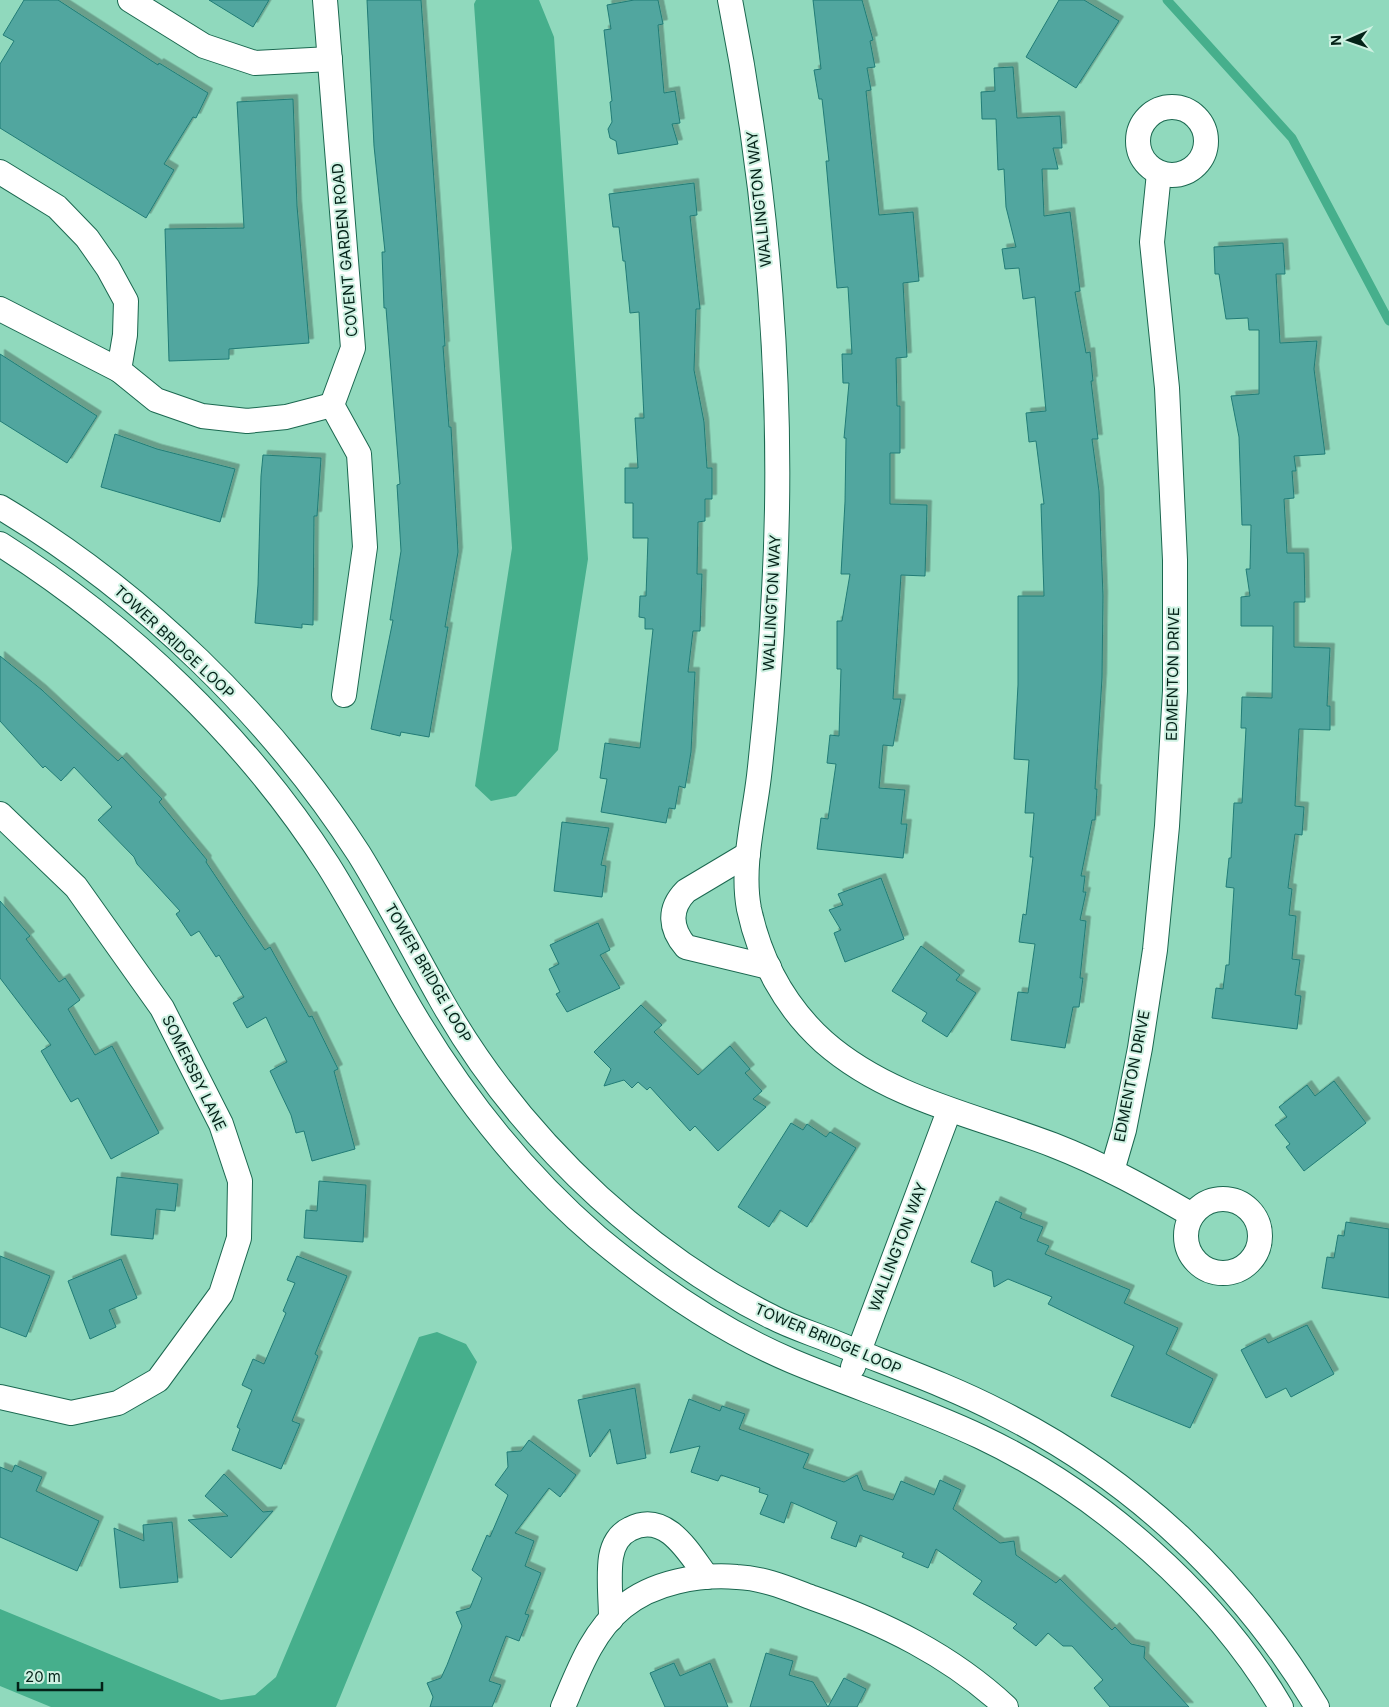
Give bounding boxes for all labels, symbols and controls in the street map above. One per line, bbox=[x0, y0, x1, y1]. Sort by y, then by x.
north arrow bbox=[1324, 15, 1374, 65]
text: N bbox=[1327, 35, 1344, 46]
street label: WALLINGTON WAY bbox=[742, 130, 775, 268]
street label: COVENT GARDEN ROAD bbox=[327, 162, 362, 338]
street label: WALLINGTON WAY bbox=[758, 534, 785, 672]
street label: TOWER BRIDGE LOOP bbox=[110, 581, 238, 702]
street label: EDMENTON DRIVE bbox=[1162, 607, 1183, 741]
street label: TOWER BRIDGE LOOP bbox=[381, 900, 476, 1046]
street label: EDMENTON DRIVE bbox=[1109, 1008, 1154, 1143]
street label: SOMERSBY LANE bbox=[158, 1012, 231, 1134]
street label: WALLINGTON WAY bbox=[864, 1180, 931, 1314]
street label: TOWER BRIDGE LOOP bbox=[752, 1299, 904, 1378]
scale bar bbox=[18, 1660, 101, 1692]
text: 20 m bbox=[25, 1667, 61, 1686]

